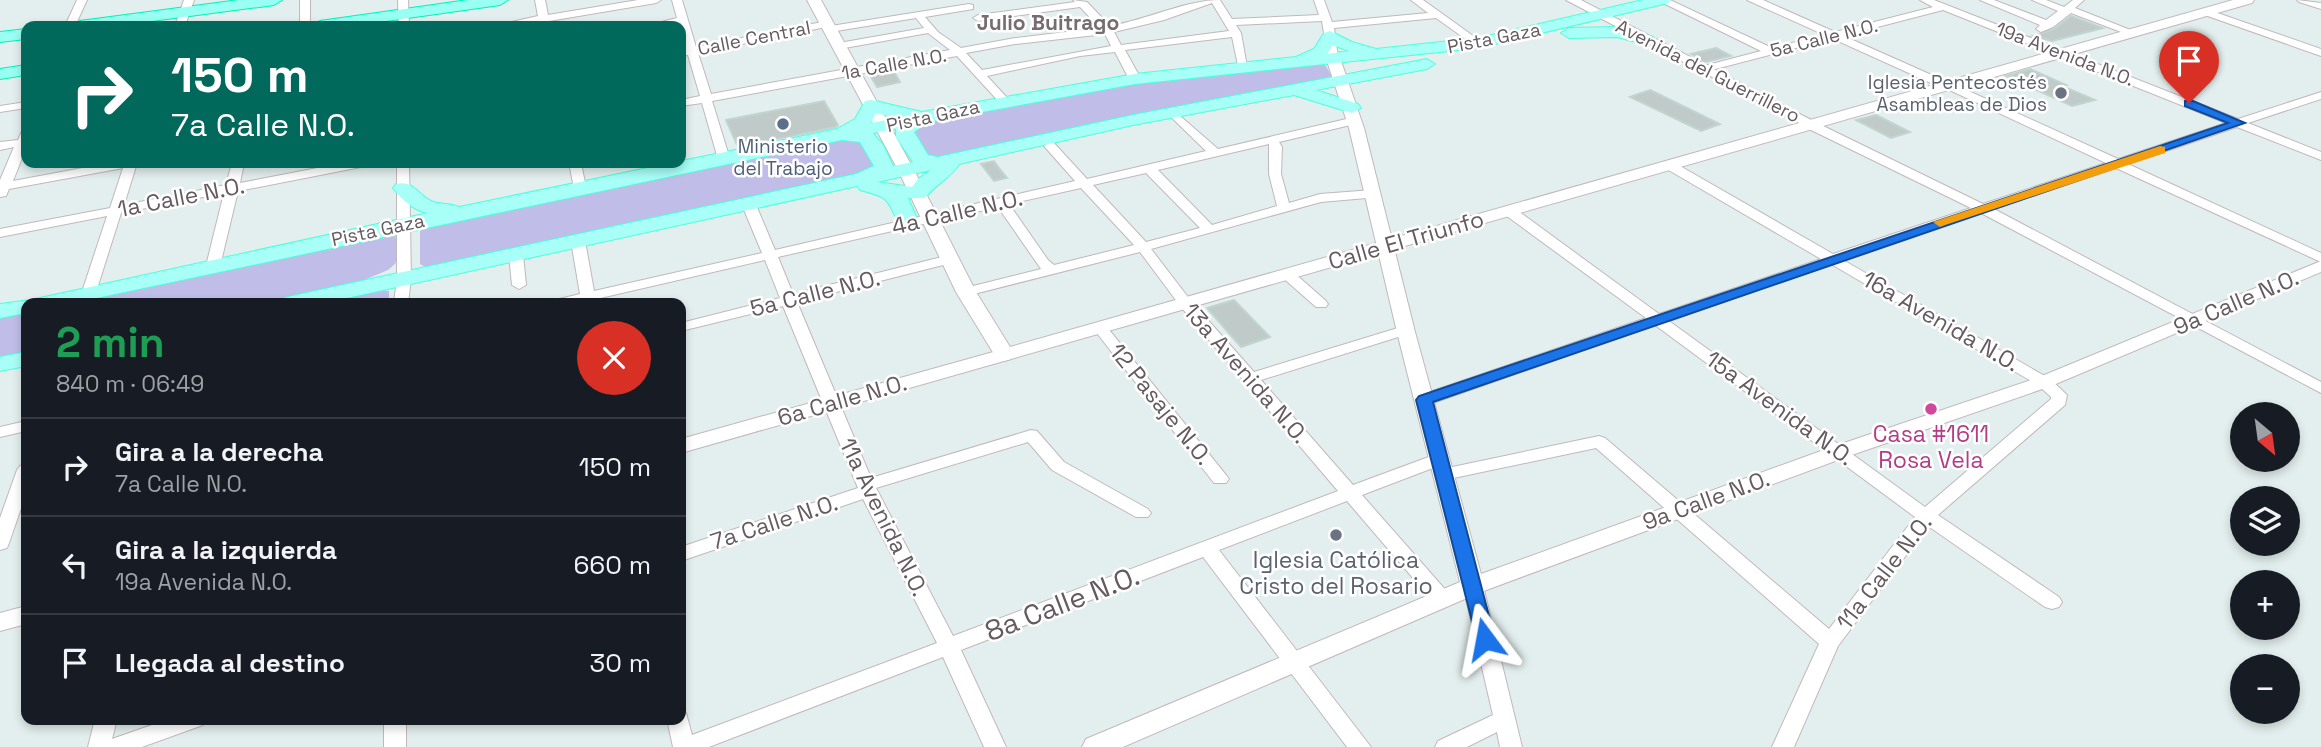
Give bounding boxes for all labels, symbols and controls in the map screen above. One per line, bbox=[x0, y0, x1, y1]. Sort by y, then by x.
district label: Julio Buitrago bbox=[977, 9, 1119, 36]
street label: 5a Calle N.O. bbox=[1768, 13, 1880, 63]
street label: Avenida del Guerrillero bbox=[1612, 14, 1804, 128]
street label: Calle Central bbox=[695, 15, 813, 61]
street label: 19a Avenida N.O. bbox=[1992, 16, 2138, 92]
street label: Pista Gaza bbox=[1445, 17, 1543, 59]
pin bbox=[2159, 31, 2219, 103]
street label: 1a Calle N.O. bbox=[839, 42, 949, 86]
icon: arrive bbox=[2170, 42, 2208, 80]
text: 150 m bbox=[171, 44, 309, 106]
icon: right bbox=[56, 49, 147, 140]
place label: Iglesia Pentecostés Asambleas de Dios bbox=[1868, 70, 2047, 117]
marker: Iglesia Pentecostés Asambleas de Dios bbox=[2053, 85, 2069, 101]
street label: Pista Gaza bbox=[884, 94, 982, 138]
text: 7a Calle N.O. bbox=[171, 105, 355, 145]
marker: Ministerio del Trabajo bbox=[775, 116, 791, 132]
place label: Ministerio del Trabajo bbox=[733, 134, 833, 181]
street label: 1a Calle N.O. bbox=[115, 170, 247, 224]
street label: 4a Calle N.O. bbox=[889, 182, 1025, 242]
street label: Calle El Triunfo bbox=[1325, 203, 1487, 277]
street label: Pista Gaza bbox=[329, 208, 427, 252]
street label: 5a Calle N.O. bbox=[747, 262, 883, 324]
street label: 9a Calle N.O. bbox=[2169, 262, 2303, 342]
street label: 16a Avenida N.O. bbox=[1857, 264, 2025, 378]
street label: 13a Avenida N.O. bbox=[1177, 296, 1315, 450]
text: 2 min bbox=[56, 316, 165, 369]
button: close bbox=[577, 321, 651, 395]
street label: 12 Pasaje N.O. bbox=[1103, 337, 1219, 471]
street label: 15a Avenida N.O. bbox=[1700, 344, 1860, 472]
street label: 6a Calle N.O. bbox=[774, 367, 910, 433]
text: 840 m · 06:49 bbox=[56, 369, 204, 399]
marker: Casa #1611 Rosa Vela bbox=[1923, 401, 1939, 417]
north arrow bbox=[2230, 402, 2300, 472]
map controls bbox=[2230, 402, 2300, 724]
place label: Casa #1611 Rosa Vela bbox=[1873, 419, 1989, 475]
street label: 11a Avenida N.O. bbox=[833, 433, 935, 601]
text: Gira a la derecha bbox=[115, 435, 324, 469]
icon: right bbox=[56, 448, 94, 486]
text: 150 m bbox=[579, 450, 651, 484]
street label: 9a Calle N.O. bbox=[1638, 463, 1774, 537]
text: 7a Calle N.O. bbox=[115, 469, 247, 499]
button: layers bbox=[2230, 486, 2300, 556]
street label: 7a Calle N.O. bbox=[707, 487, 841, 557]
street label: 11a Calle N.O. bbox=[1830, 508, 1938, 636]
marker: Iglesia Católica Cristo del Rosario bbox=[1328, 527, 1344, 543]
text: Gira a la izquierda bbox=[115, 533, 337, 567]
place label: Iglesia Católica Cristo del Rosario bbox=[1239, 545, 1433, 601]
icon: left bbox=[56, 546, 94, 584]
text: 660 m bbox=[573, 548, 651, 582]
street label: 8a Calle N.O. bbox=[980, 557, 1144, 649]
text: 19a Avenida N.O. bbox=[115, 567, 292, 597]
button: + bbox=[2230, 570, 2300, 640]
position arrow bbox=[1448, 602, 1522, 676]
icon: arrive bbox=[56, 644, 94, 682]
text: Llegada al destino bbox=[115, 646, 345, 680]
text: 30 m bbox=[590, 646, 651, 680]
button: − bbox=[2230, 654, 2300, 724]

